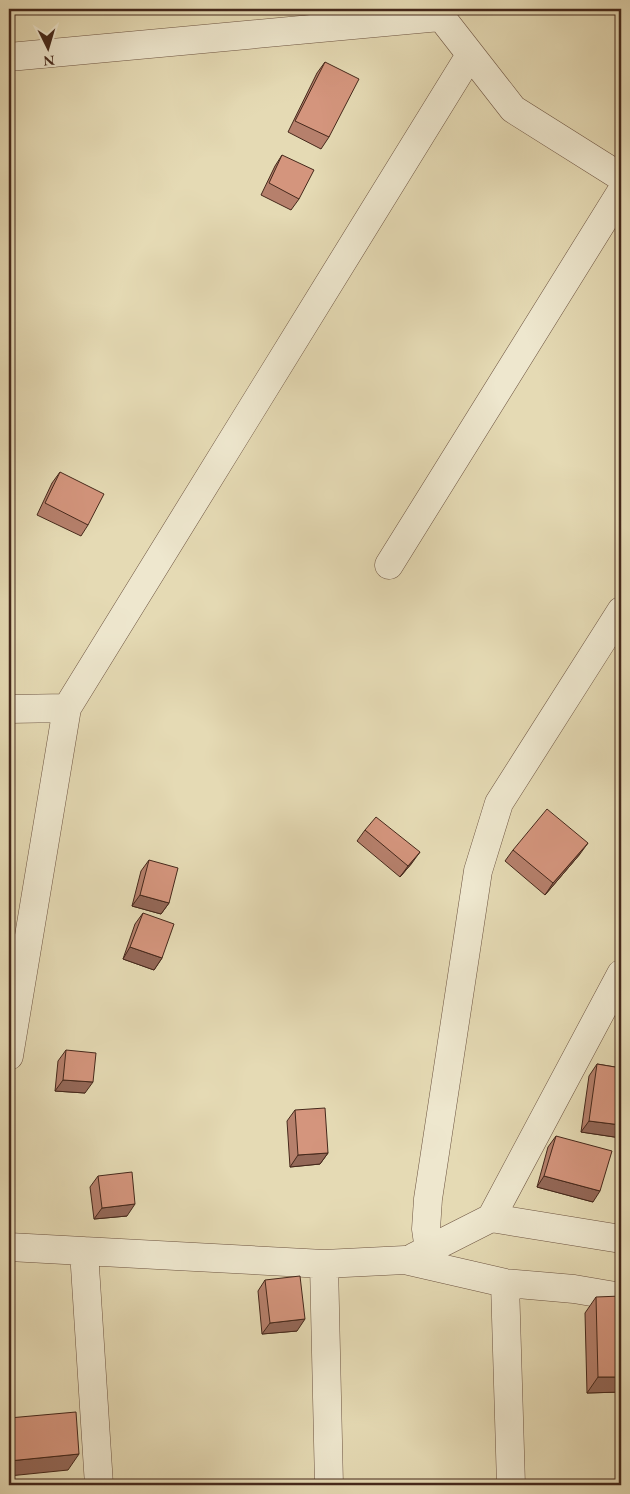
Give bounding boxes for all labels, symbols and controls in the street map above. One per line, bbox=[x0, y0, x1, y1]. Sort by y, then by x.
north arrow bbox=[22, 22, 72, 72]
text: N bbox=[42, 51, 56, 70]

